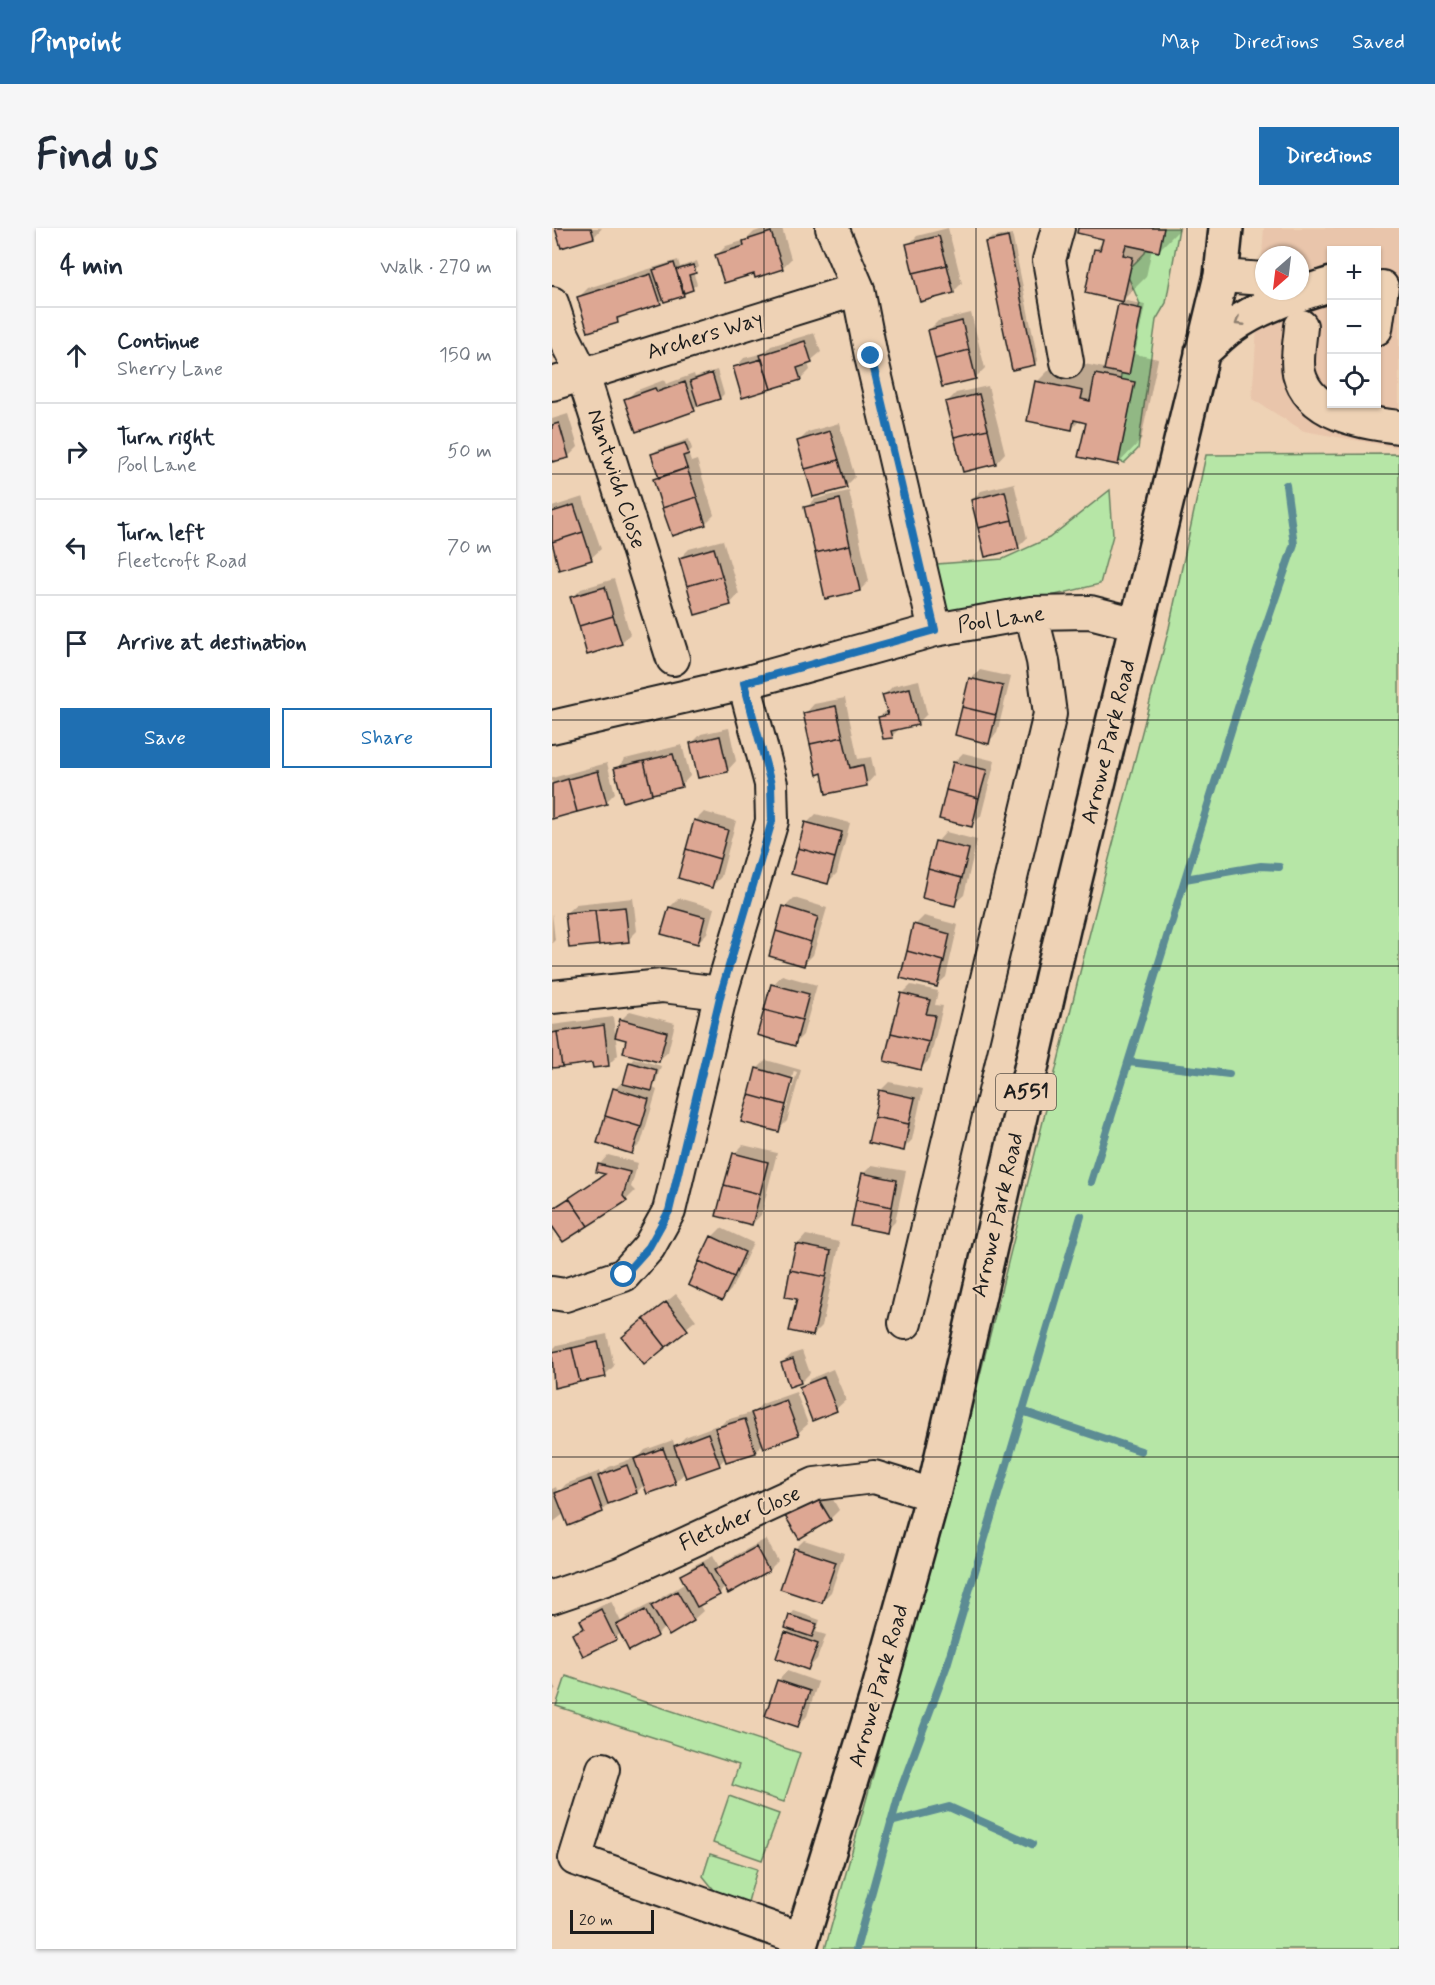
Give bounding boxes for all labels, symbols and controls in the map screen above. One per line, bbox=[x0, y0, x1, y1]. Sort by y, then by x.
text: Pinpoint bbox=[30, 24, 121, 61]
text: Map bbox=[1161, 28, 1200, 56]
text: Directions bbox=[1233, 28, 1319, 56]
text: Saved bbox=[1352, 28, 1405, 56]
button: Directions bbox=[1259, 127, 1399, 185]
text: Find us bbox=[36, 129, 158, 184]
north arrow bbox=[1255, 246, 1309, 300]
map controls bbox=[1327, 246, 1381, 408]
button: + bbox=[1327, 246, 1381, 300]
text: 4 min bbox=[60, 250, 123, 284]
text: Walk · 270 m bbox=[380, 254, 492, 281]
button: − bbox=[1327, 300, 1381, 354]
street label: Archers Way bbox=[643, 305, 767, 367]
one-way arrow bbox=[1235, 315, 1246, 326]
text: Continue bbox=[117, 328, 199, 356]
icon: ahead bbox=[60, 339, 93, 372]
text: 150 m bbox=[439, 342, 492, 369]
route end bbox=[857, 342, 883, 368]
button: locate bbox=[1327, 354, 1381, 408]
text: Sherry Lane bbox=[117, 356, 223, 383]
street label: Nantwich Close bbox=[580, 406, 652, 552]
text: Turn right bbox=[117, 424, 215, 452]
icon: right bbox=[60, 435, 93, 468]
text: 50 m bbox=[447, 438, 492, 465]
text: Pool Lane bbox=[117, 452, 197, 479]
text: Turn left bbox=[117, 520, 205, 548]
icon: left bbox=[60, 531, 93, 564]
text: 70 m bbox=[447, 534, 492, 561]
text: Fleetcroft Road bbox=[117, 548, 247, 575]
street label: Pool Lane bbox=[956, 600, 1047, 640]
icon: arrive bbox=[60, 627, 93, 660]
text: Arrive at destination bbox=[117, 629, 307, 657]
street label: Arrowe Park Road bbox=[1075, 657, 1143, 827]
button: Save bbox=[60, 708, 270, 768]
button: Share bbox=[282, 708, 492, 768]
road number: A551 bbox=[996, 1074, 1056, 1110]
street label: Arrowe Park Road bbox=[965, 1130, 1031, 1300]
route start bbox=[610, 1261, 636, 1287]
street label: Fletcher Close bbox=[675, 1480, 805, 1558]
street label: Arrowe Park Road bbox=[842, 1601, 916, 1771]
scale bar bbox=[570, 1907, 654, 1934]
text: 20 m bbox=[579, 1910, 613, 1931]

